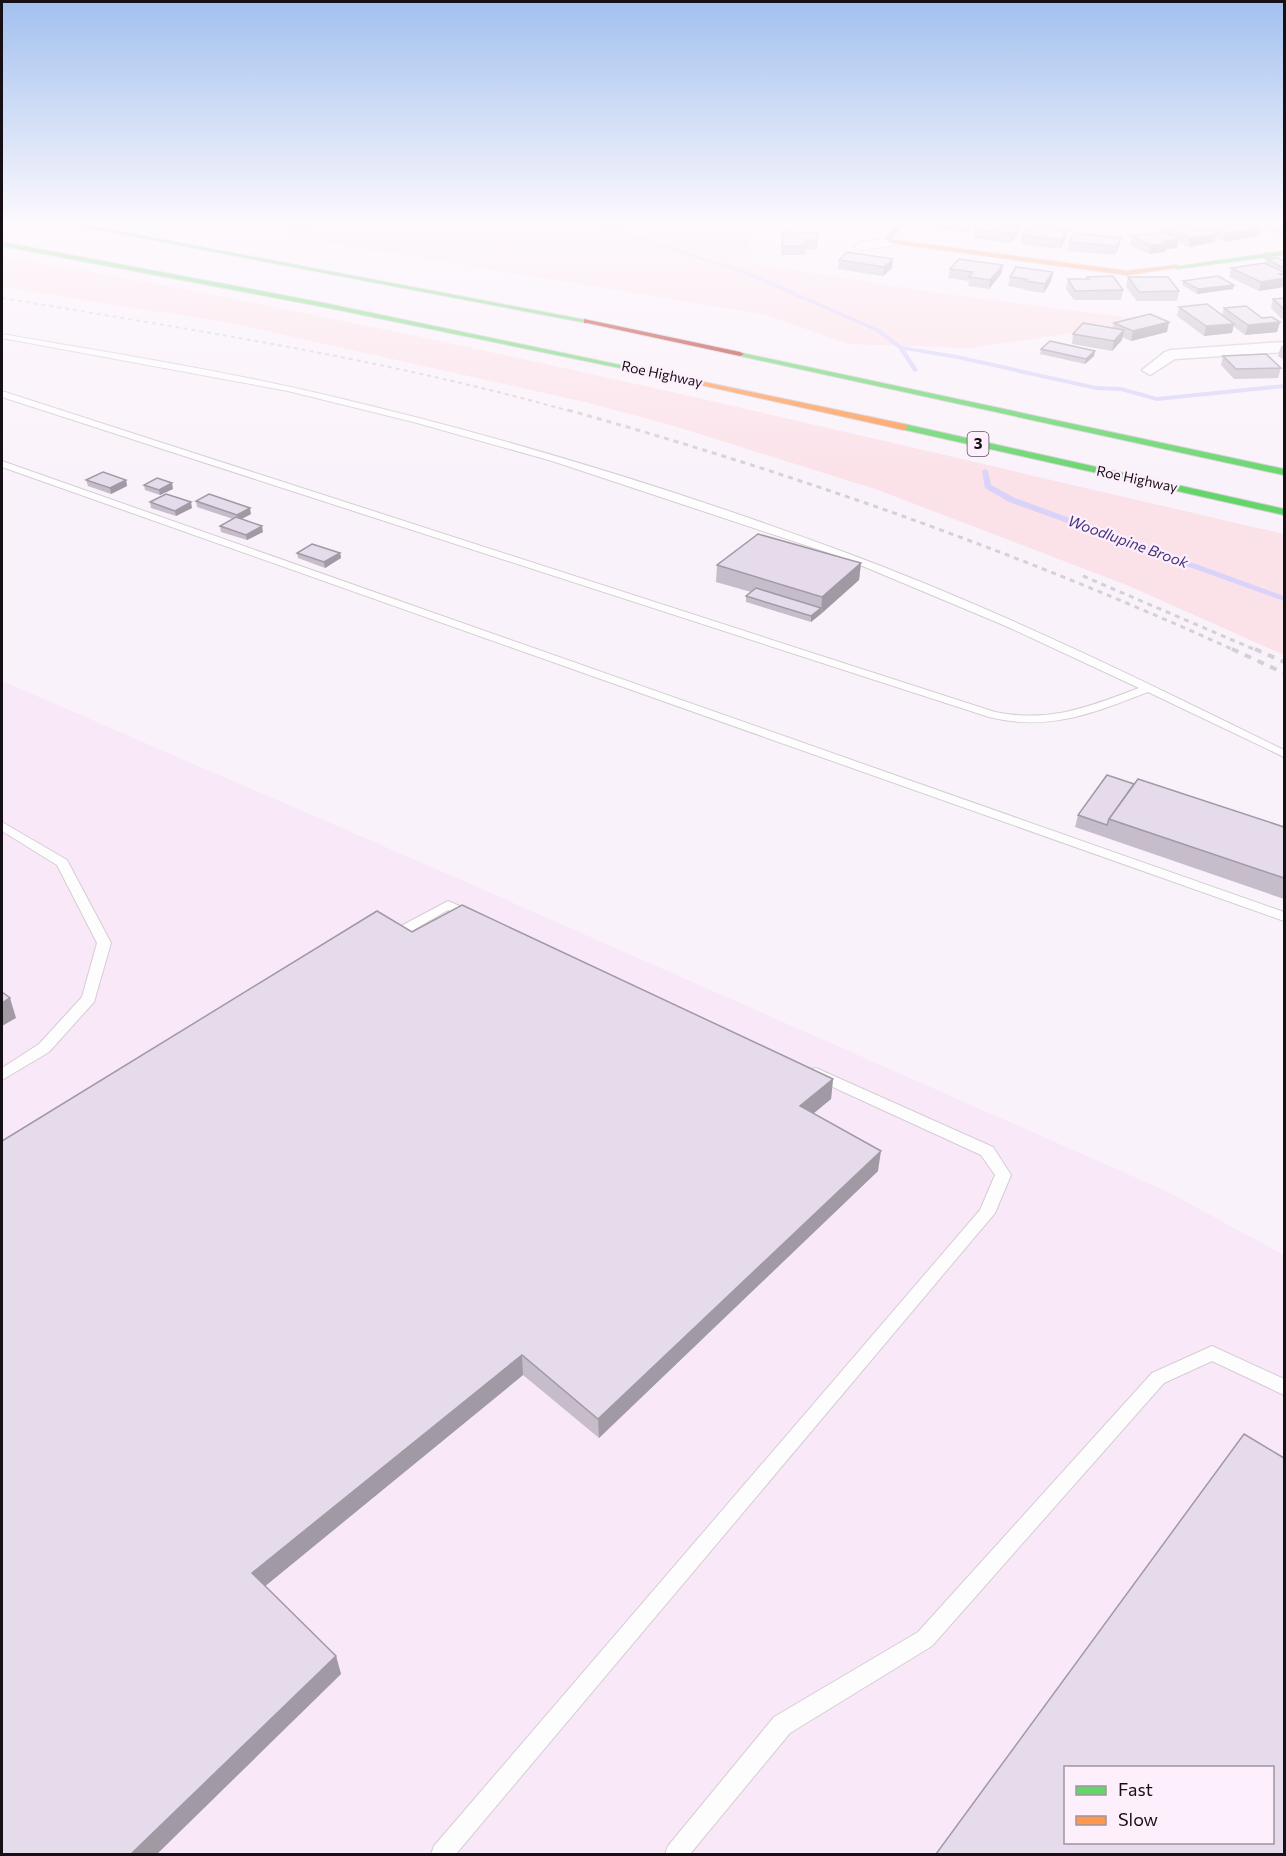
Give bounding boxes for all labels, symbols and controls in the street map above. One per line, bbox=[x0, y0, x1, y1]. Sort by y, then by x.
street label: Roe Highway bbox=[620, 357, 704, 390]
road number: 3 bbox=[968, 432, 988, 456]
street label: Roe Highway bbox=[1095, 462, 1179, 495]
water label: Woodlupine Brook bbox=[1066, 511, 1192, 571]
legend bbox=[1064, 1766, 1274, 1844]
text: Fast bbox=[1118, 1778, 1153, 1800]
text: Slow bbox=[1118, 1808, 1158, 1830]

